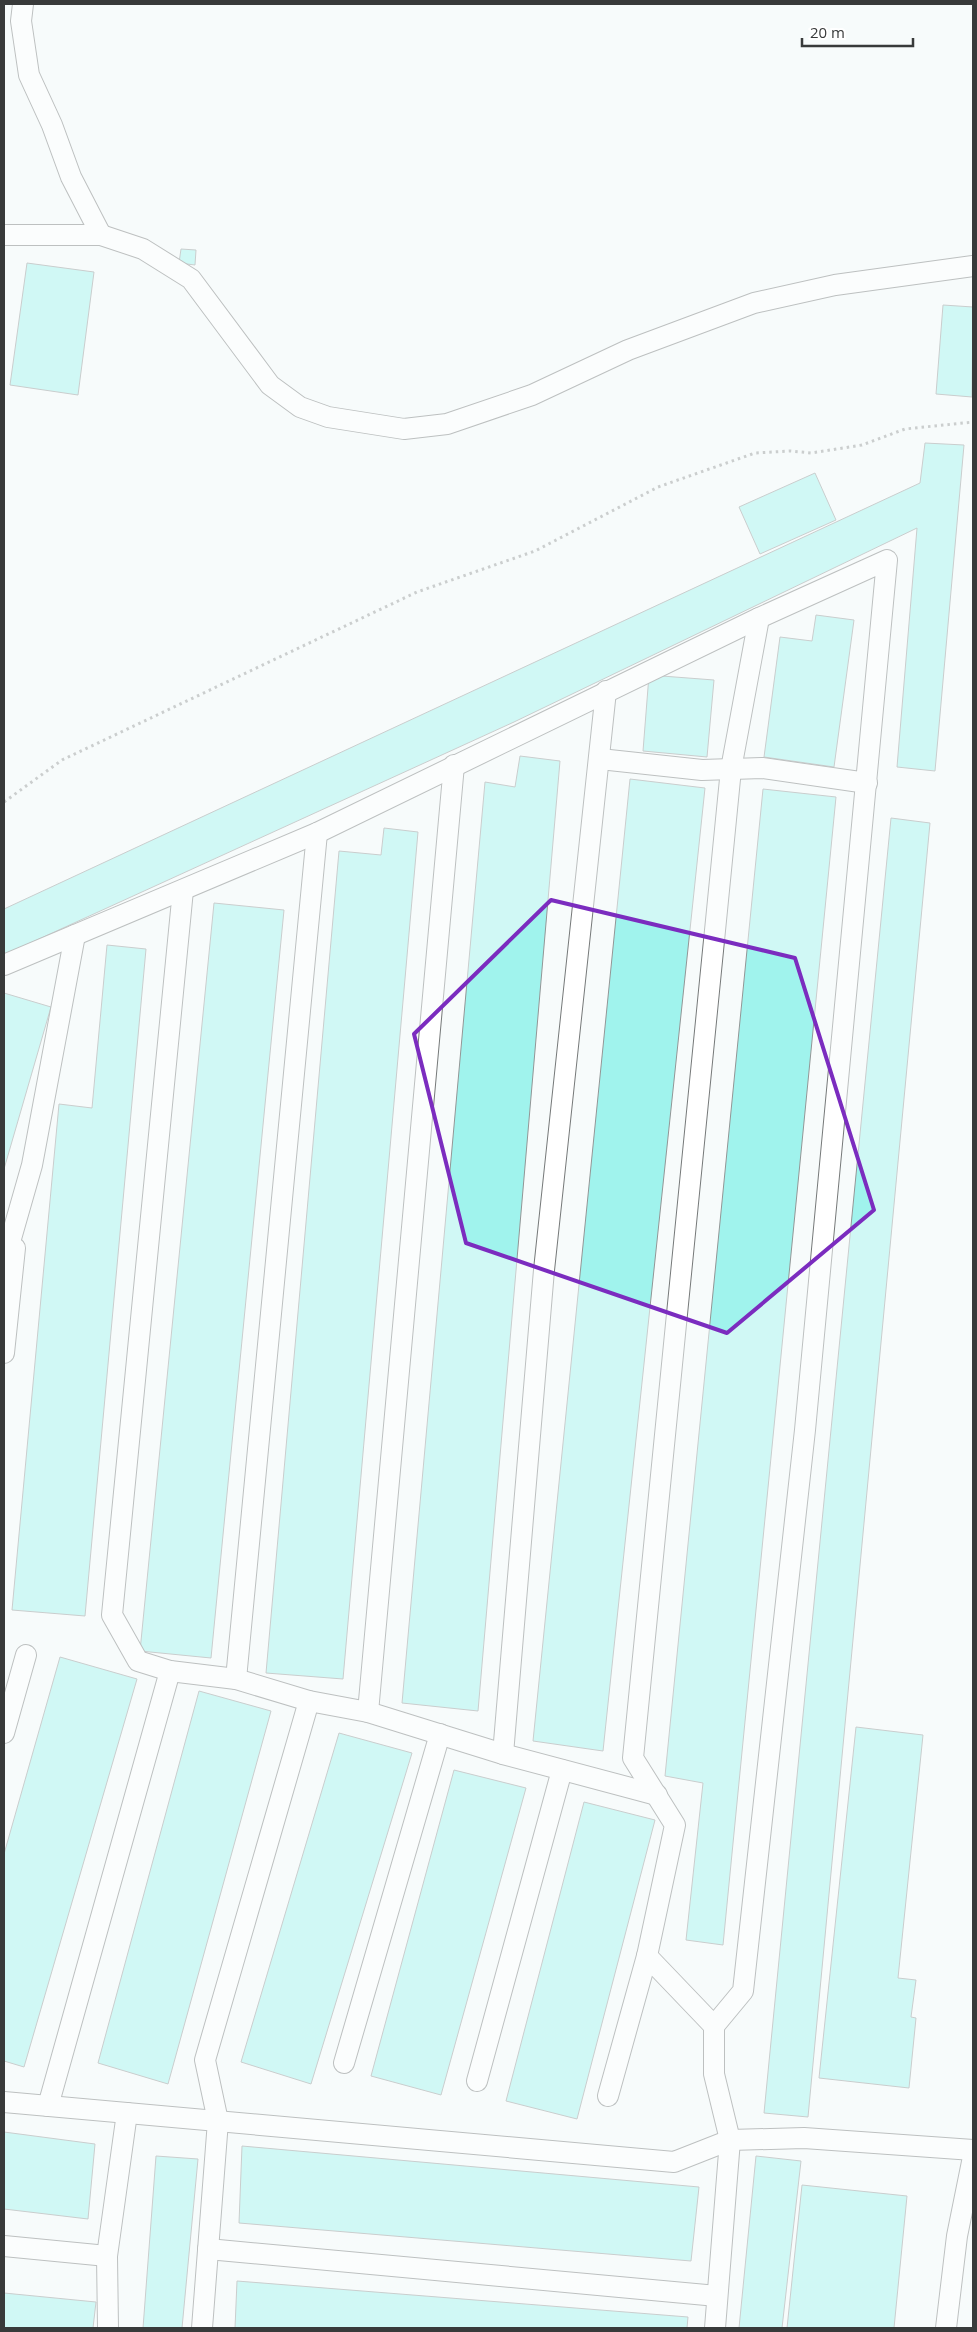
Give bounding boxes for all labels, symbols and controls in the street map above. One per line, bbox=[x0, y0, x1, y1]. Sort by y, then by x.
scale bar bbox=[802, 15, 913, 47]
text: 20 m bbox=[810, 22, 845, 42]

